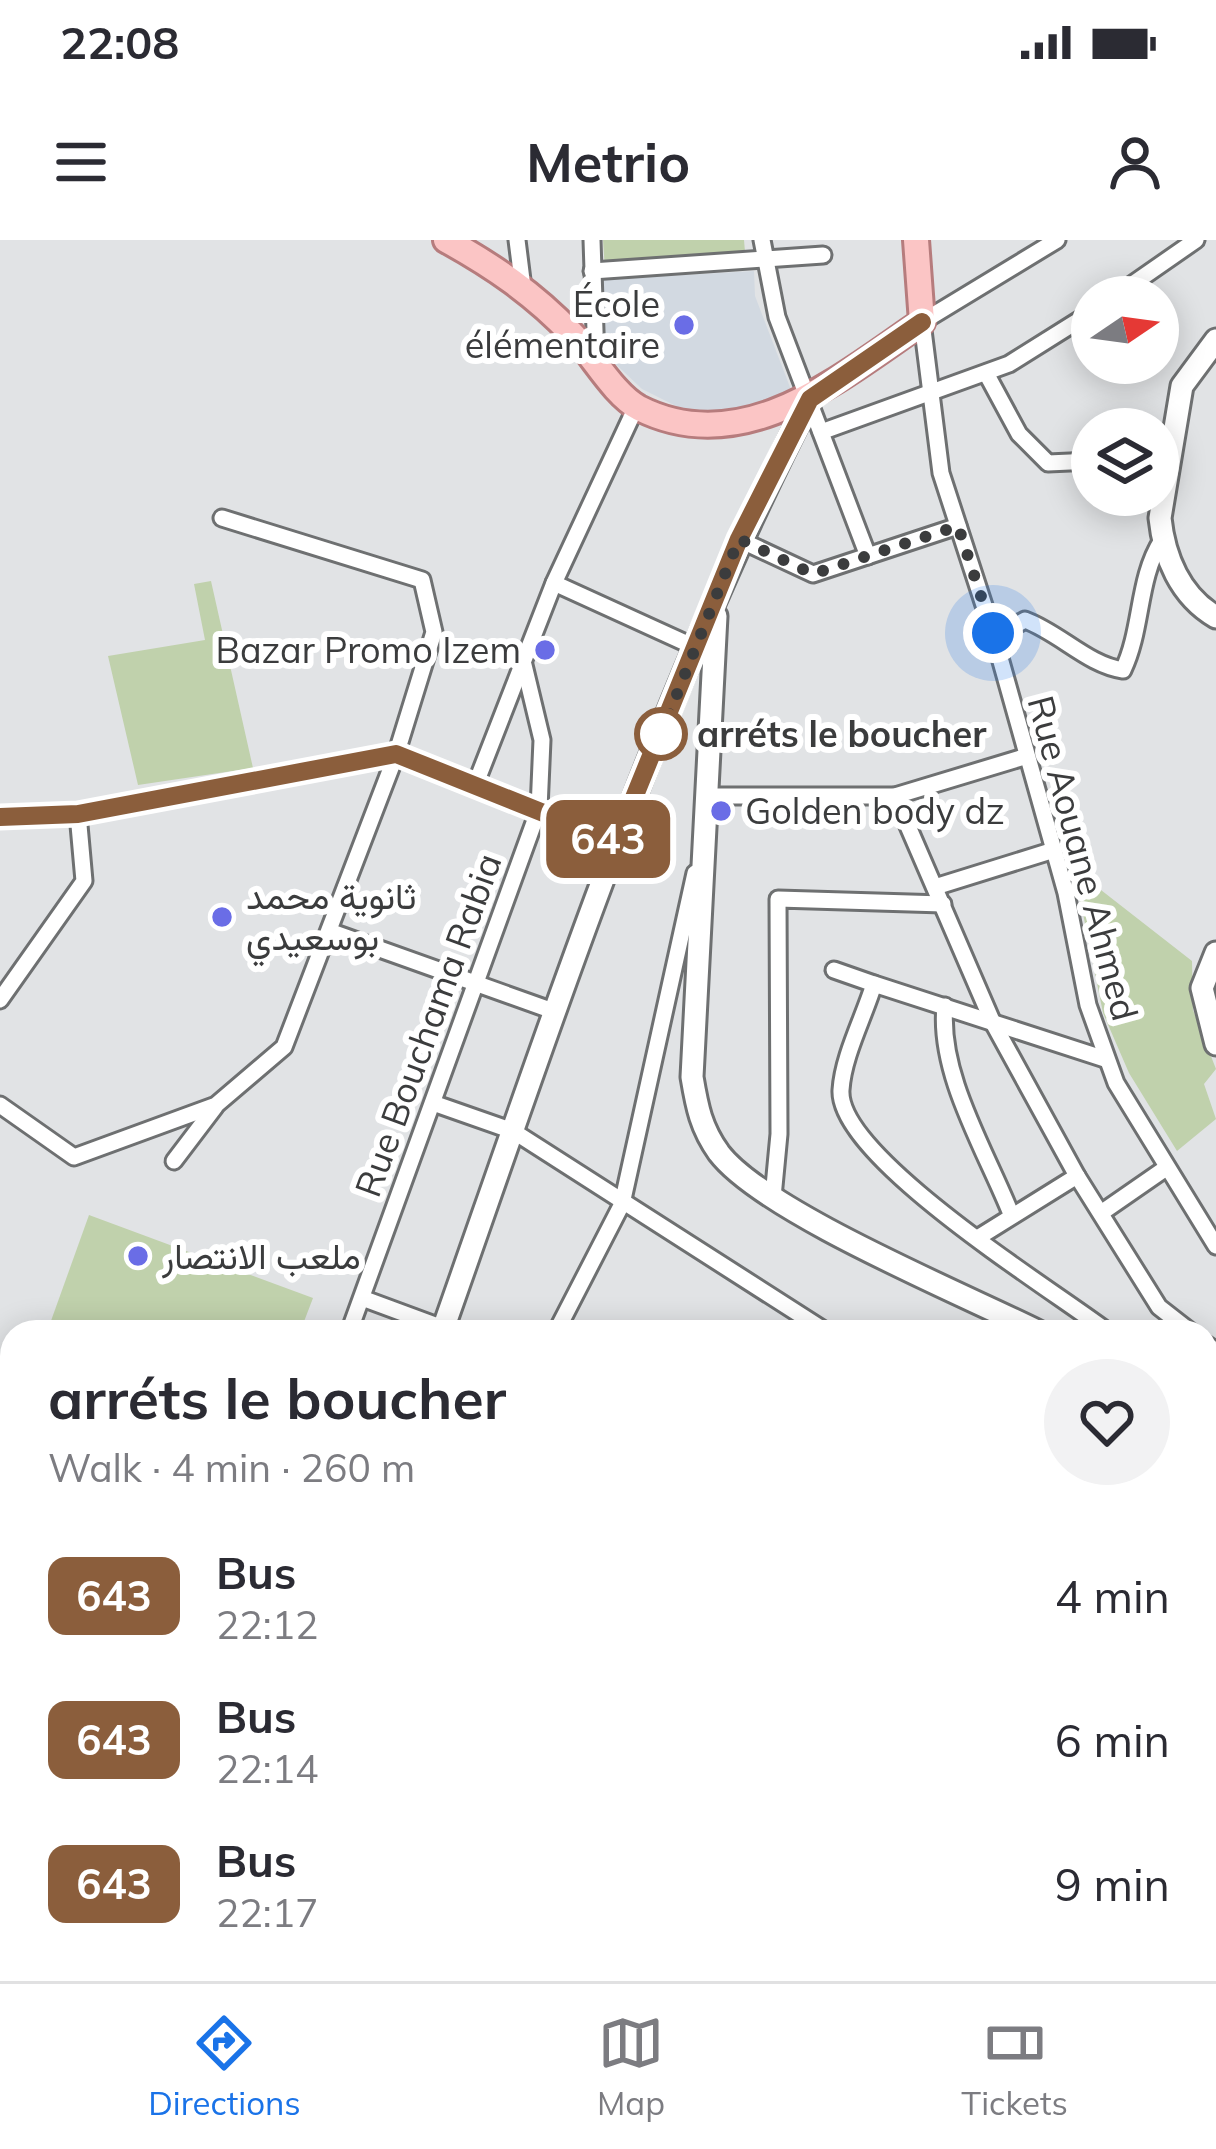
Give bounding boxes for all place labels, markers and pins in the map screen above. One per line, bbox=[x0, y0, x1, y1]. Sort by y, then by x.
place label: École élémentaire bbox=[465, 281, 660, 367]
marker: École élémentaire bbox=[671, 312, 697, 338]
place label: Bazar Promo Izem bbox=[215, 627, 521, 672]
marker: Bazar Promo Izem bbox=[532, 637, 558, 663]
marker: arréts le boucher bbox=[636, 709, 686, 759]
place label: arréts le boucher bbox=[697, 711, 987, 756]
place label: Golden body dz bbox=[745, 788, 1005, 833]
marker: Golden body dz bbox=[708, 798, 734, 824]
place label: ثانوية محمد بوسعيدي bbox=[246, 873, 416, 967]
marker: ثانوية محمد بوسعيدي bbox=[209, 904, 235, 930]
place label: ملعب الانتصار bbox=[161, 1233, 361, 1279]
marker: ملعب الانتصار bbox=[125, 1243, 151, 1269]

